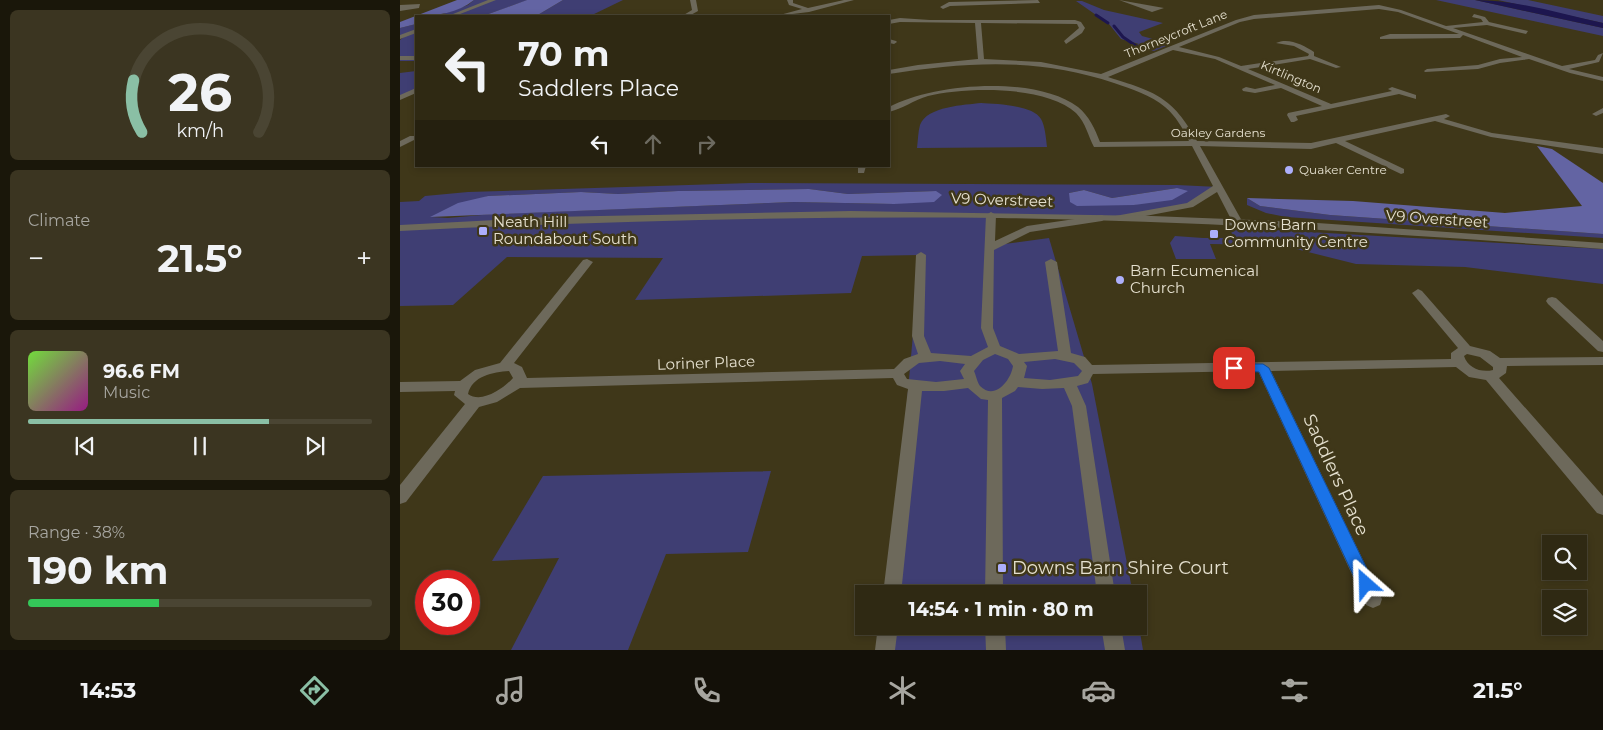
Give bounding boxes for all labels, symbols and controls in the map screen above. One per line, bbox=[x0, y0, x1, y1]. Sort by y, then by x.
street label: Thorneycroft Lane bbox=[1122, 6, 1229, 61]
text: 70 m bbox=[518, 32, 609, 75]
icon: left bbox=[435, 35, 500, 100]
street label: Kirtlington bbox=[1258, 57, 1324, 96]
text: 26 bbox=[168, 61, 232, 124]
text: Saddlers Place bbox=[518, 75, 679, 102]
text: km/h bbox=[176, 120, 224, 141]
street label: Oakley Gardens bbox=[1171, 125, 1266, 140]
icon: left bbox=[586, 130, 614, 158]
icon: ahead bbox=[639, 130, 667, 158]
icon: right bbox=[692, 130, 720, 158]
place label: Quaker Centre bbox=[1299, 162, 1387, 177]
marker: Quaker Centre bbox=[1283, 164, 1295, 176]
street label: V9 Overstreet bbox=[951, 188, 1054, 211]
street label: V9 Overstreet bbox=[1385, 205, 1489, 232]
text: Climate bbox=[28, 211, 90, 230]
place label: Neath Hill Roundabout South bbox=[493, 212, 637, 248]
place label: Downs Barn Community Centre bbox=[1224, 215, 1368, 251]
marker: Neath Hill Roundabout South bbox=[477, 225, 489, 237]
marker: Downs Barn Community Centre bbox=[1208, 228, 1220, 240]
text: 21.5° bbox=[157, 235, 243, 282]
text: − bbox=[28, 241, 44, 275]
text: + bbox=[356, 241, 372, 275]
place label: Barn Ecumenical Church bbox=[1130, 261, 1259, 297]
marker: Barn Ecumenical Church bbox=[1114, 274, 1126, 286]
pin bbox=[1213, 347, 1255, 389]
street label: Loriner Place bbox=[657, 351, 755, 374]
icon: arrive bbox=[1220, 354, 1248, 382]
text: 96.6 FM bbox=[103, 360, 180, 383]
text: Music bbox=[103, 383, 150, 402]
street label: Saddlers Place bbox=[1298, 411, 1374, 539]
icon: previous bbox=[71, 432, 99, 460]
icon: pause bbox=[186, 432, 214, 460]
icon: next bbox=[301, 432, 329, 460]
text: Range · 38% bbox=[28, 523, 125, 542]
map controls bbox=[1542, 535, 1587, 635]
button: search bbox=[1542, 535, 1587, 580]
text: 190 km bbox=[28, 547, 168, 594]
place label: Downs Barn Shire Court bbox=[1012, 557, 1229, 579]
position arrow bbox=[1339, 557, 1391, 609]
marker: Downs Barn Shire Court bbox=[996, 562, 1008, 574]
speed limit sign: 30 bbox=[415, 570, 480, 635]
button: layers bbox=[1542, 590, 1587, 635]
text: 14:54 · 1 min · 80 m bbox=[908, 598, 1094, 621]
icon: directions bbox=[297, 673, 332, 708]
icon: music bbox=[493, 673, 528, 708]
icon: phone bbox=[689, 673, 724, 708]
icon: climate bbox=[885, 673, 920, 708]
icon: car bbox=[1081, 673, 1116, 708]
icon: filters bbox=[1277, 673, 1312, 708]
text: 14:53 bbox=[80, 677, 136, 704]
text: 21.5° bbox=[1473, 677, 1523, 704]

